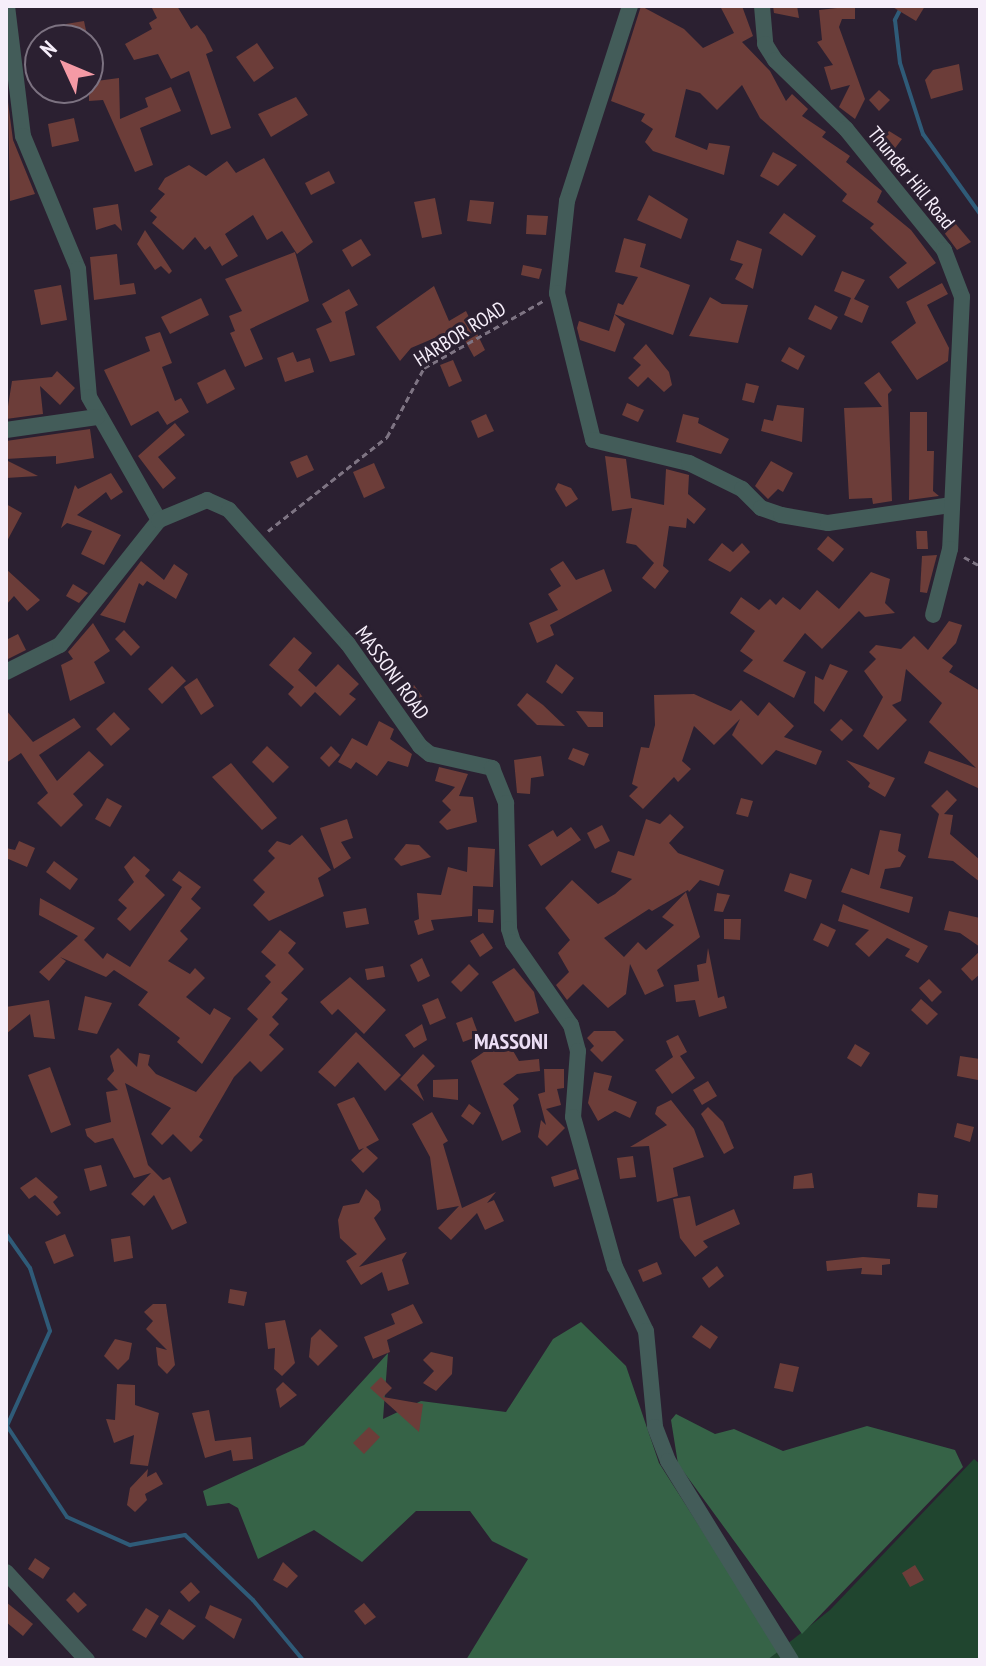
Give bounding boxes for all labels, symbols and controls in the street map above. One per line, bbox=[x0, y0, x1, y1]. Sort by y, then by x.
north arrow bbox=[24, 24, 104, 104]
text: N bbox=[34, 35, 62, 63]
street label: Thunder Hill Road bbox=[862, 122, 960, 234]
street label: HARBOR ROAD bbox=[410, 296, 510, 372]
street label: MASSONI ROAD bbox=[350, 622, 434, 724]
district label: MASSONI bbox=[474, 1029, 548, 1055]

